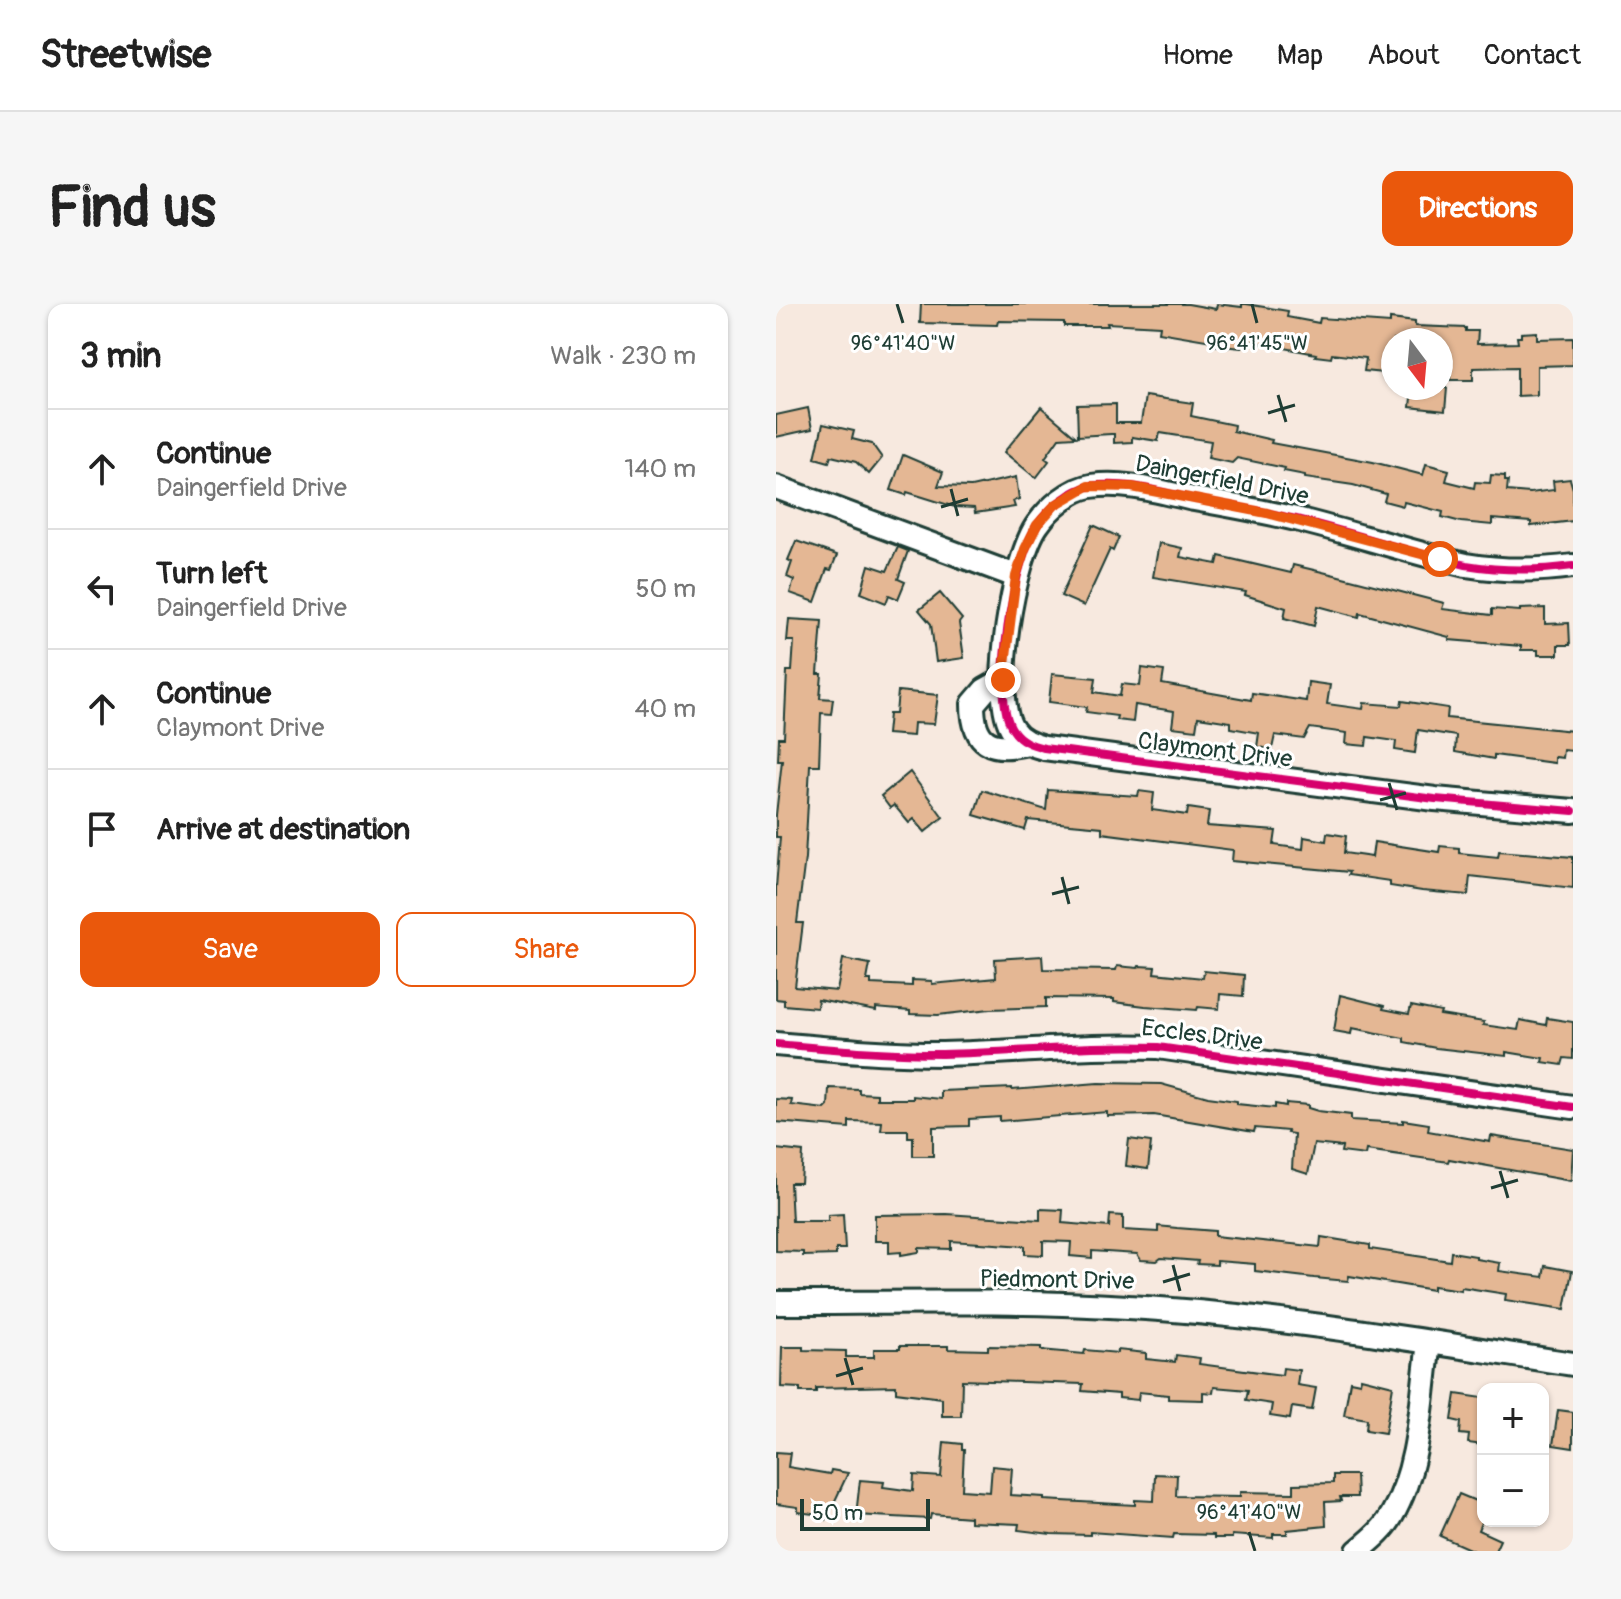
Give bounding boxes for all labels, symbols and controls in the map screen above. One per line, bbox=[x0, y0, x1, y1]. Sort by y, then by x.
text: Streetwise bbox=[40, 31, 211, 79]
text: Home bbox=[1162, 38, 1233, 73]
text: Map bbox=[1277, 38, 1323, 73]
text: About bbox=[1367, 38, 1440, 73]
text: Contact bbox=[1484, 38, 1581, 73]
button: Directions bbox=[1382, 171, 1573, 246]
text: Find us bbox=[48, 174, 216, 243]
north arrow bbox=[1381, 328, 1453, 400]
text: 96°41'40"W bbox=[851, 331, 955, 356]
text: 96°41'45"W bbox=[1206, 331, 1308, 356]
text: 3 min bbox=[80, 335, 162, 378]
text: Walk · 230 m bbox=[550, 340, 696, 372]
text: Continue bbox=[156, 435, 271, 472]
icon: ahead bbox=[80, 447, 124, 491]
street label: Daingerfield Drive bbox=[1133, 449, 1311, 511]
text: 140 m bbox=[624, 453, 696, 485]
text: Daingerfield Drive bbox=[156, 472, 347, 504]
route start bbox=[1422, 541, 1458, 577]
text: Turn left bbox=[156, 555, 267, 592]
icon: left bbox=[80, 567, 124, 611]
text: 50 m bbox=[635, 573, 696, 605]
text: Daingerfield Drive bbox=[156, 592, 347, 624]
route end bbox=[985, 662, 1021, 698]
text: Continue bbox=[156, 675, 271, 712]
icon: ahead bbox=[80, 687, 124, 731]
text: 40 m bbox=[634, 693, 696, 725]
text: Claymont Drive bbox=[156, 712, 324, 744]
street label: Claymont Drive bbox=[1136, 726, 1294, 774]
icon: arrive bbox=[80, 807, 124, 851]
text: Arrive at destination bbox=[156, 811, 410, 848]
button: Save bbox=[80, 912, 380, 987]
button: Share bbox=[396, 912, 696, 987]
street label: Eccles Drive bbox=[1140, 1013, 1264, 1057]
street label: Piedmont Drive bbox=[979, 1264, 1135, 1296]
map controls bbox=[1477, 1383, 1549, 1527]
button: + bbox=[1477, 1383, 1549, 1455]
button: − bbox=[1477, 1455, 1549, 1527]
scale bar bbox=[800, 1495, 930, 1531]
text: 50 m bbox=[812, 1499, 863, 1527]
text: 96°41'40"W bbox=[1197, 1500, 1301, 1525]

